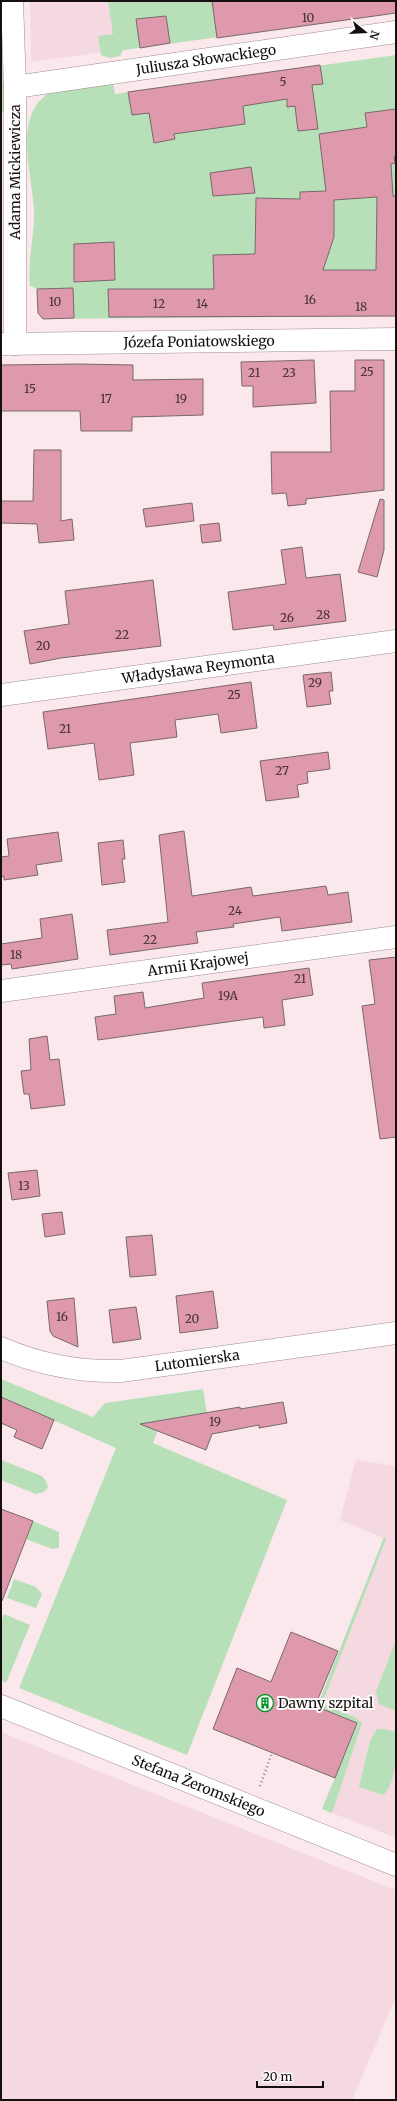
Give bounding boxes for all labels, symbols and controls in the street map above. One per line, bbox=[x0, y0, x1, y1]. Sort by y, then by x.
house number: 10 bbox=[302, 10, 315, 25]
north arrow bbox=[345, 12, 385, 52]
text: N bbox=[366, 29, 383, 42]
street label: Juliusza Słowackiego bbox=[134, 40, 277, 79]
house number: 5 bbox=[279, 74, 287, 89]
street label: Adama Mickiewicza bbox=[6, 104, 24, 241]
house number: 16 bbox=[304, 292, 316, 307]
house number: 10 bbox=[49, 294, 62, 309]
house number: 12 bbox=[153, 296, 165, 311]
house number: 14 bbox=[196, 296, 209, 311]
house number: 18 bbox=[355, 299, 367, 314]
street label: Józefa Poniatowskiego bbox=[122, 332, 275, 351]
house number: 25 bbox=[360, 364, 374, 379]
house number: 21 bbox=[248, 365, 261, 380]
house number: 23 bbox=[282, 365, 296, 380]
house number: 15 bbox=[24, 381, 36, 396]
house number: 17 bbox=[100, 391, 112, 406]
house number: 19 bbox=[175, 391, 187, 406]
house number: 28 bbox=[316, 607, 330, 622]
house number: 26 bbox=[280, 610, 294, 625]
house number: 22 bbox=[115, 627, 129, 642]
house number: 20 bbox=[36, 638, 51, 653]
street label: Władysława Reymonta bbox=[120, 649, 276, 688]
house number: 29 bbox=[308, 675, 322, 690]
house number: 25 bbox=[227, 687, 241, 702]
house number: 21 bbox=[59, 721, 72, 736]
house number: 27 bbox=[275, 763, 289, 778]
house number: 24 bbox=[228, 903, 243, 918]
house number: 22 bbox=[143, 932, 157, 947]
house number: 18 bbox=[10, 947, 22, 962]
street label: Armii Krajowej bbox=[145, 948, 250, 980]
house number: 21 bbox=[294, 971, 307, 986]
house number: 19A bbox=[218, 988, 238, 1003]
house number: 13 bbox=[18, 1178, 30, 1193]
house number: 16 bbox=[56, 1309, 68, 1324]
house number: 20 bbox=[185, 1311, 200, 1326]
street label: Lutomierska bbox=[154, 1346, 241, 1375]
house number: 19 bbox=[209, 1414, 221, 1429]
building icon: Dawny szpital bbox=[255, 1693, 275, 1713]
place label: Dawny szpital bbox=[278, 1694, 374, 1712]
street label: Stefana Żeromskiego bbox=[129, 1751, 268, 1820]
scale bar bbox=[257, 2063, 323, 2089]
text: 20 m bbox=[263, 2069, 292, 2084]

